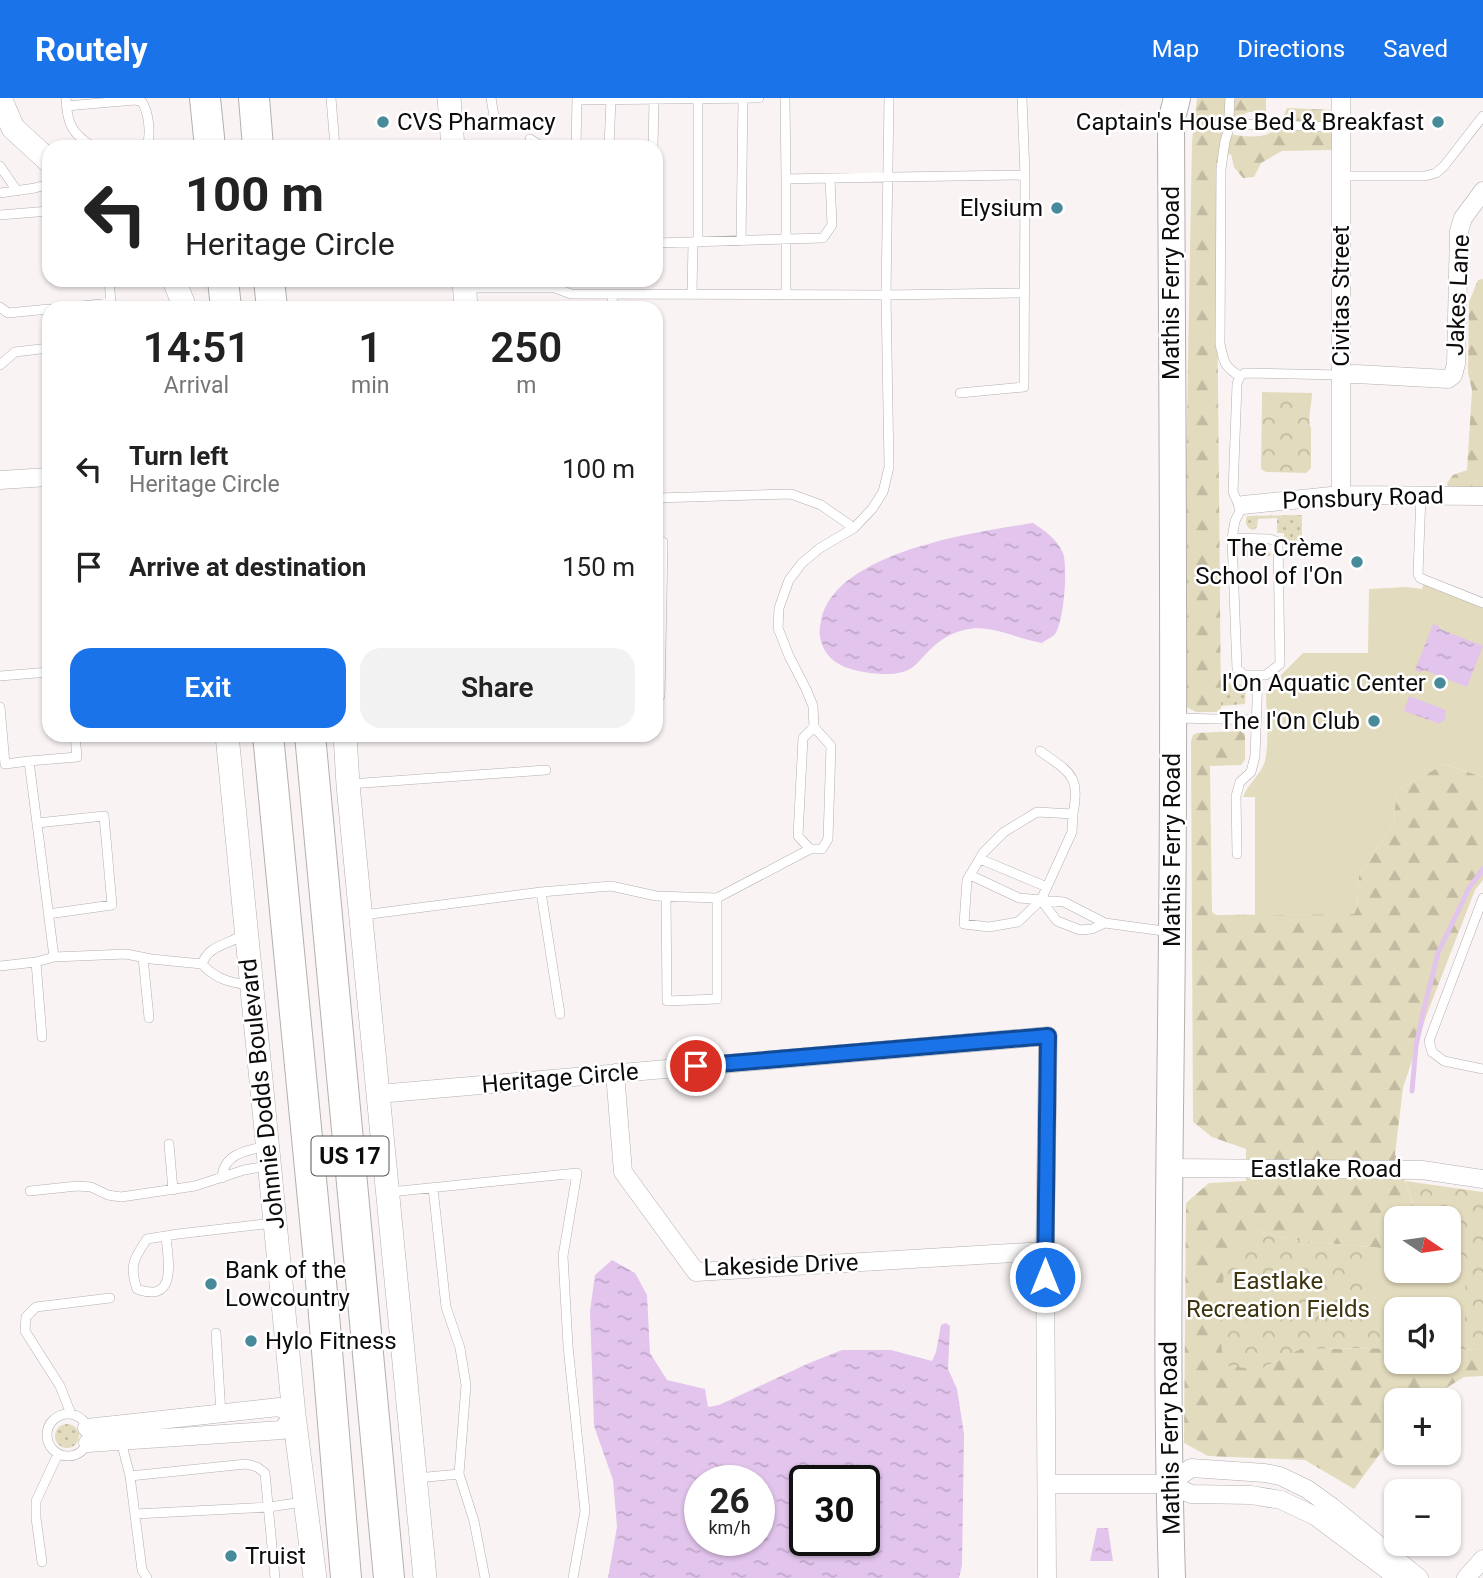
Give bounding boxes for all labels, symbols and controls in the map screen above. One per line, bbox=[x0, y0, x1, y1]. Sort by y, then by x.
text: Routely bbox=[35, 30, 148, 69]
text: Map bbox=[1152, 35, 1199, 63]
text: Directions bbox=[1237, 35, 1345, 63]
text: Saved bbox=[1383, 35, 1448, 63]
place label: CVS Pharmacy bbox=[397, 108, 556, 136]
place label: Captain's House Bed & Breakfast bbox=[1076, 108, 1424, 136]
marker: CVS Pharmacy bbox=[375, 114, 391, 130]
marker: Captain's House Bed & Breakfast bbox=[1430, 114, 1446, 130]
text: 100 m bbox=[185, 166, 324, 223]
icon: left bbox=[70, 168, 161, 259]
street label: Mathis Ferry Road bbox=[1157, 186, 1185, 380]
place label: Elysium bbox=[960, 194, 1043, 222]
marker: Elysium bbox=[1049, 200, 1065, 216]
text: Heritage Circle bbox=[185, 225, 395, 263]
street label: Civitas Street bbox=[1327, 225, 1355, 367]
street label: Jakes Lane bbox=[1441, 234, 1475, 356]
text: 14:51 bbox=[143, 323, 250, 372]
text: 1 bbox=[358, 323, 382, 372]
text: 250 bbox=[490, 323, 562, 372]
text: Arrival bbox=[164, 372, 229, 399]
text: min bbox=[351, 372, 389, 399]
text: m bbox=[516, 372, 536, 399]
text: Turn left bbox=[129, 441, 228, 471]
icon: left bbox=[70, 450, 108, 488]
text: 100 m bbox=[562, 454, 635, 484]
text: Heritage Circle bbox=[129, 471, 280, 498]
street label: Ponsbury Road bbox=[1282, 481, 1444, 515]
place label: The Crème School of I'On bbox=[1195, 534, 1343, 590]
icon: arrive bbox=[70, 548, 108, 586]
text: Arrive at destination bbox=[129, 552, 366, 582]
text: 150 m bbox=[562, 552, 635, 582]
marker: The Crème School of I'On bbox=[1349, 554, 1365, 570]
button: Exit bbox=[70, 648, 346, 728]
button: Share bbox=[360, 648, 635, 728]
place label: I'On Aquatic Center bbox=[1221, 669, 1426, 697]
marker: I'On Aquatic Center bbox=[1432, 675, 1448, 691]
place label: The I'On Club bbox=[1219, 707, 1360, 735]
marker: The I'On Club bbox=[1366, 713, 1382, 729]
street label: Mathis Ferry Road bbox=[1158, 753, 1186, 947]
street label: Johnnie Dodds Boulevard bbox=[234, 957, 290, 1231]
pin bbox=[666, 1036, 726, 1096]
icon: arrive bbox=[677, 1047, 715, 1085]
street label: Heritage Circle bbox=[480, 1057, 640, 1099]
road number: US 17 bbox=[312, 1136, 388, 1176]
street label: Eastlake Road bbox=[1250, 1155, 1402, 1183]
north arrow bbox=[1384, 1206, 1461, 1283]
map controls bbox=[1384, 1206, 1461, 1556]
position arrow bbox=[1008, 1240, 1082, 1314]
street label: Lakeside Drive bbox=[703, 1248, 859, 1282]
place label: Bank of the Lowcountry bbox=[225, 1256, 351, 1312]
park label: Eastlake Recreation Fields bbox=[1186, 1267, 1370, 1323]
marker: Bank of the Lowcountry bbox=[203, 1276, 219, 1292]
button: sound bbox=[1384, 1297, 1461, 1374]
place label: Hylo Fitness bbox=[265, 1327, 397, 1355]
marker: Hylo Fitness bbox=[243, 1333, 259, 1349]
street label: Mathis Ferry Road bbox=[1154, 1341, 1186, 1535]
button: + bbox=[1384, 1388, 1461, 1465]
speed limit sign: 30 bbox=[789, 1465, 880, 1556]
button: − bbox=[1384, 1479, 1461, 1556]
text: 26 bbox=[709, 1481, 750, 1522]
text: km/h bbox=[708, 1517, 751, 1538]
place label: Truist bbox=[245, 1542, 306, 1570]
marker: Truist bbox=[223, 1548, 239, 1564]

